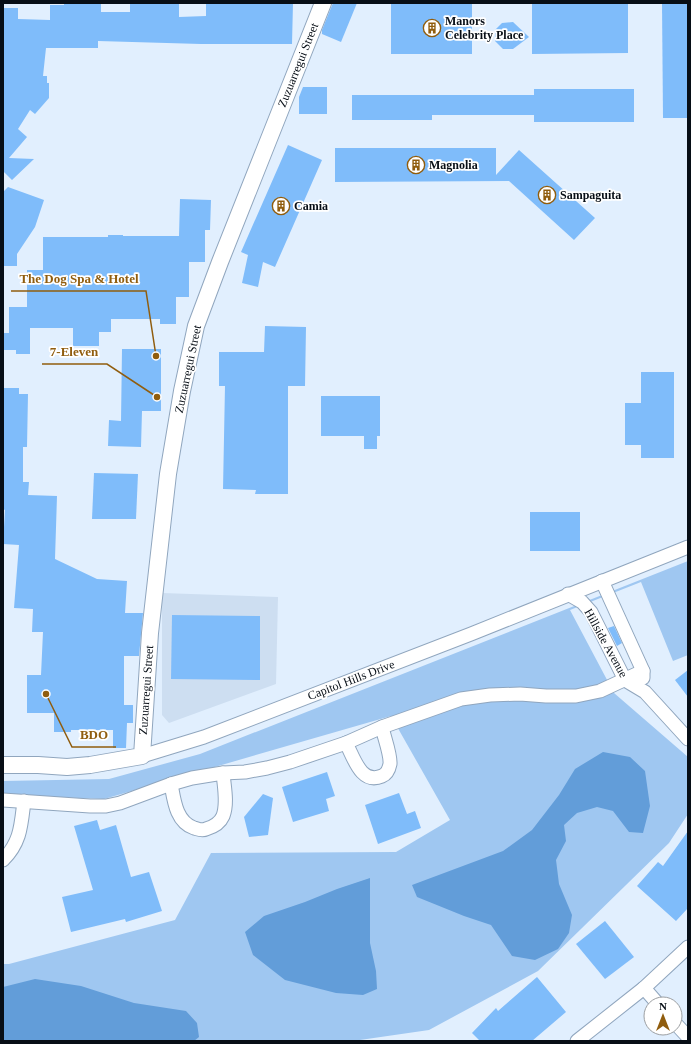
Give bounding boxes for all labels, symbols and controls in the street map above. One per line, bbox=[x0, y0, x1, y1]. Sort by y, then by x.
place label: Manors Celebrity Place bbox=[445, 14, 524, 42]
building icon: Manors Celebrity Place bbox=[422, 18, 442, 38]
street label: Zuzuarregui Street bbox=[275, 20, 322, 109]
building icon: Magnolia bbox=[406, 155, 426, 175]
place label: Magnolia bbox=[429, 158, 478, 172]
building icon: Sampaguita bbox=[537, 185, 557, 205]
place label: Sampaguita bbox=[560, 188, 621, 202]
building icon: Camia bbox=[271, 196, 291, 216]
place label: Camia bbox=[294, 199, 328, 213]
callout: The Dog Spa & Hotel bbox=[11, 266, 146, 291]
text: The Dog Spa & Hotel bbox=[19, 271, 139, 286]
street label: Zuzuarregui Street bbox=[172, 323, 204, 414]
callout: 7-Eleven bbox=[42, 339, 107, 364]
text: 7-Eleven bbox=[50, 344, 99, 359]
street label: Hillside Avenue bbox=[581, 606, 631, 680]
street label: Zuzuarregui Street bbox=[136, 644, 156, 735]
street label: Capitol Hills Drive bbox=[306, 657, 396, 703]
callout: BDO bbox=[72, 722, 116, 747]
text: BDO bbox=[80, 727, 108, 742]
north arrow bbox=[643, 996, 683, 1036]
text: N bbox=[659, 1000, 667, 1012]

